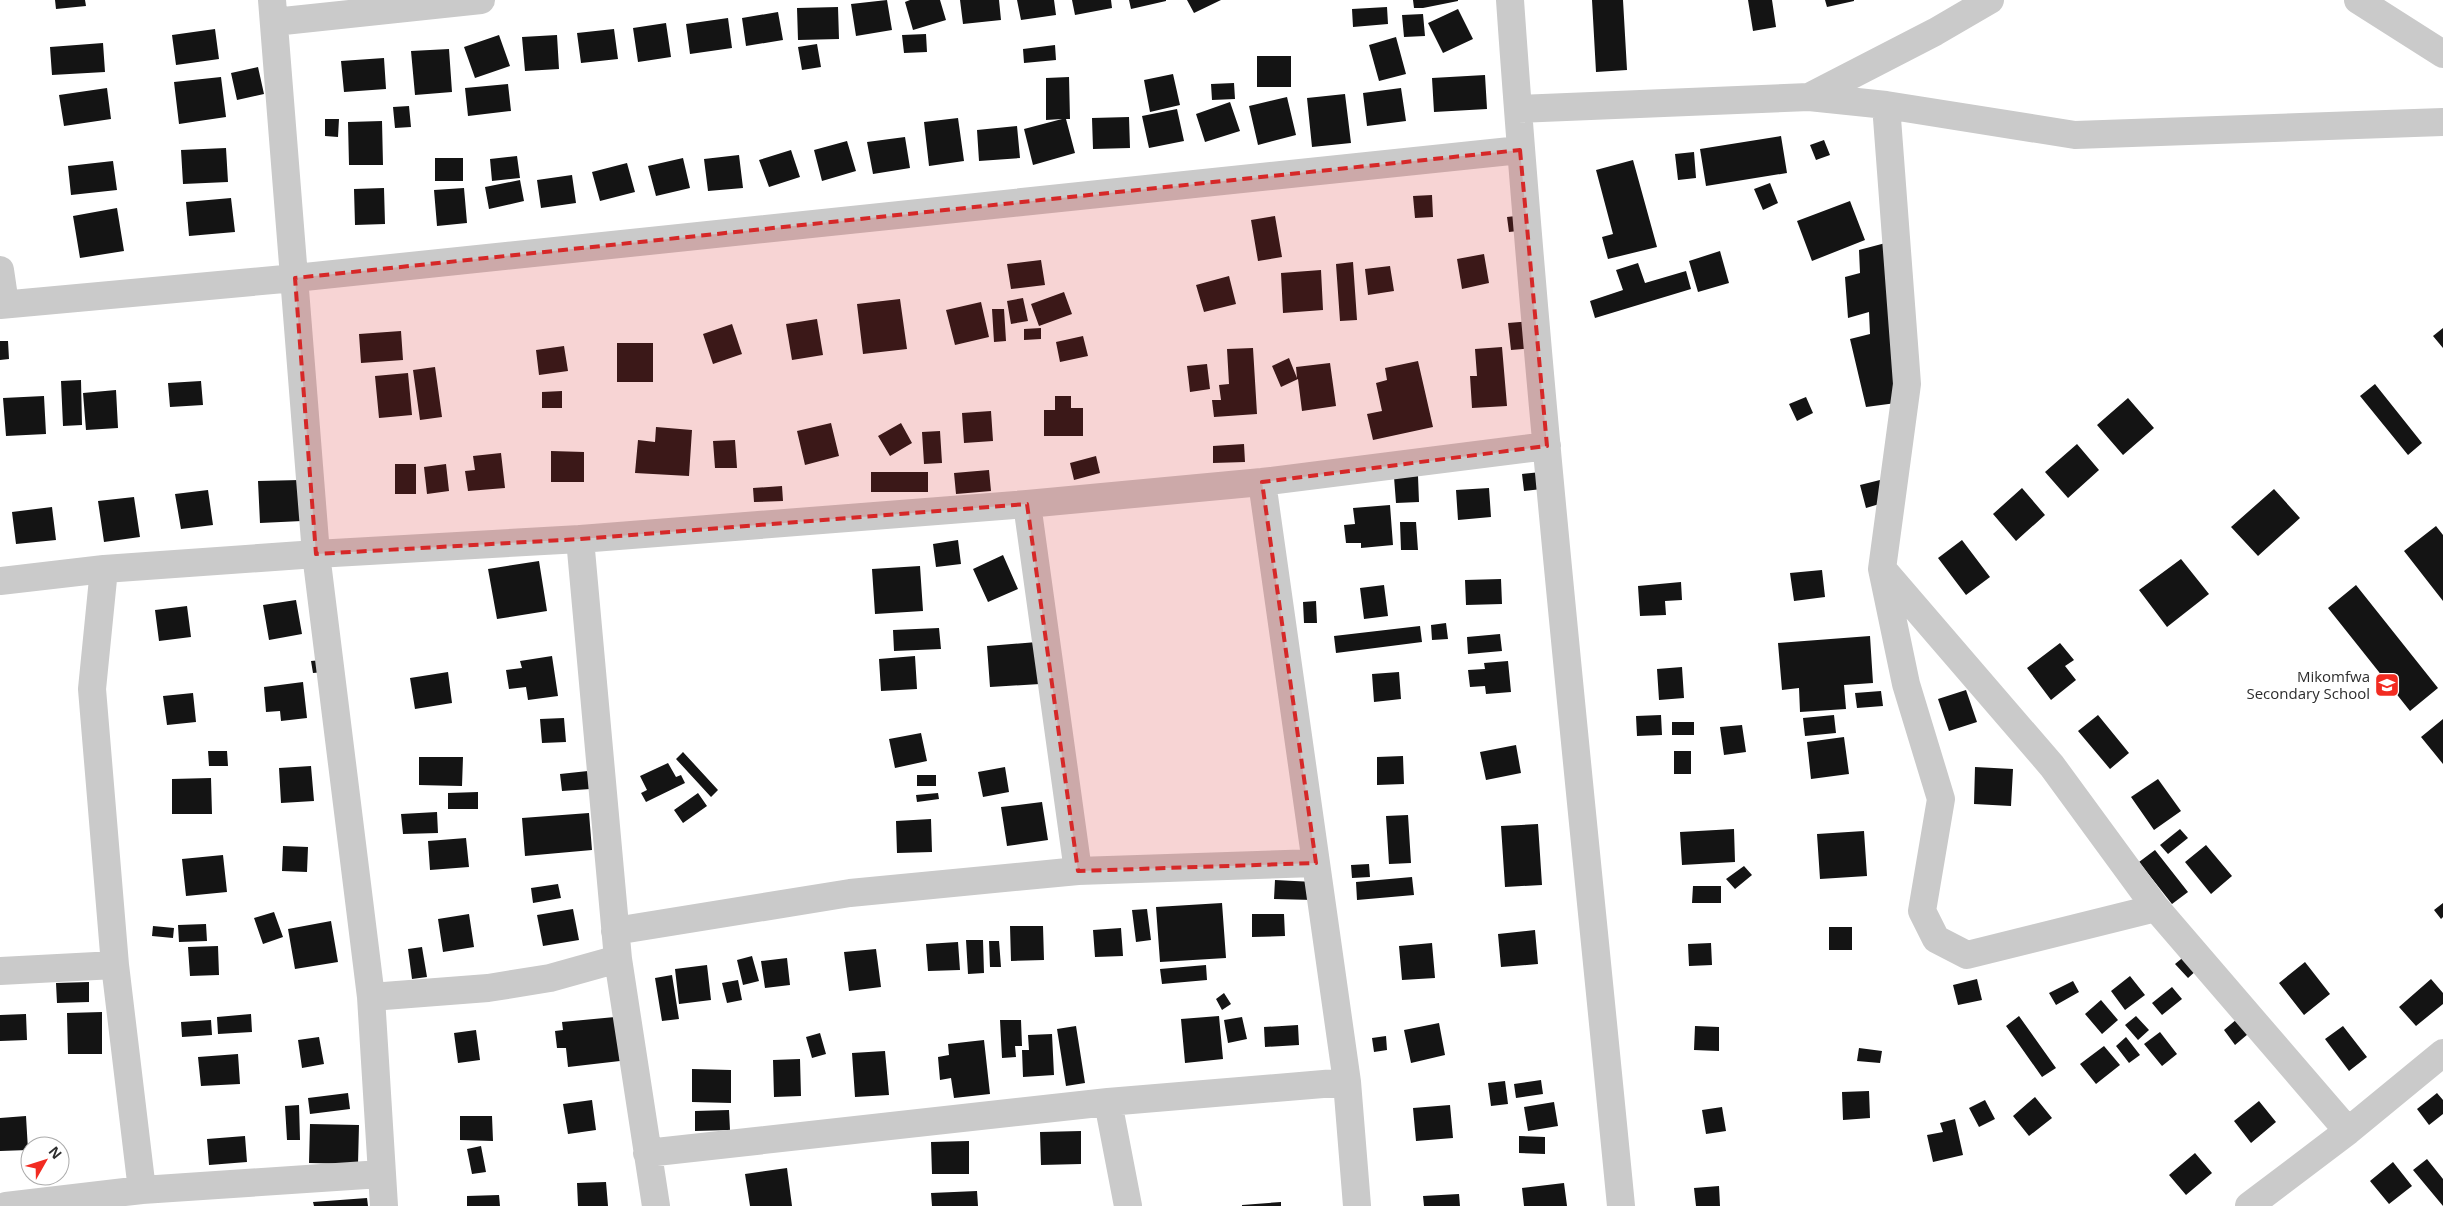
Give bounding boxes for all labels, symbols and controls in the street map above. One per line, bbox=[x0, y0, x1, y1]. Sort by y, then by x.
place label: Mikomfwa Secondary School bbox=[2246, 666, 2370, 703]
school or university icon: Mikomfwa Secondary School bbox=[2374, 672, 2400, 698]
north arrow bbox=[20, 1136, 70, 1186]
text: N bbox=[45, 1142, 66, 1163]

